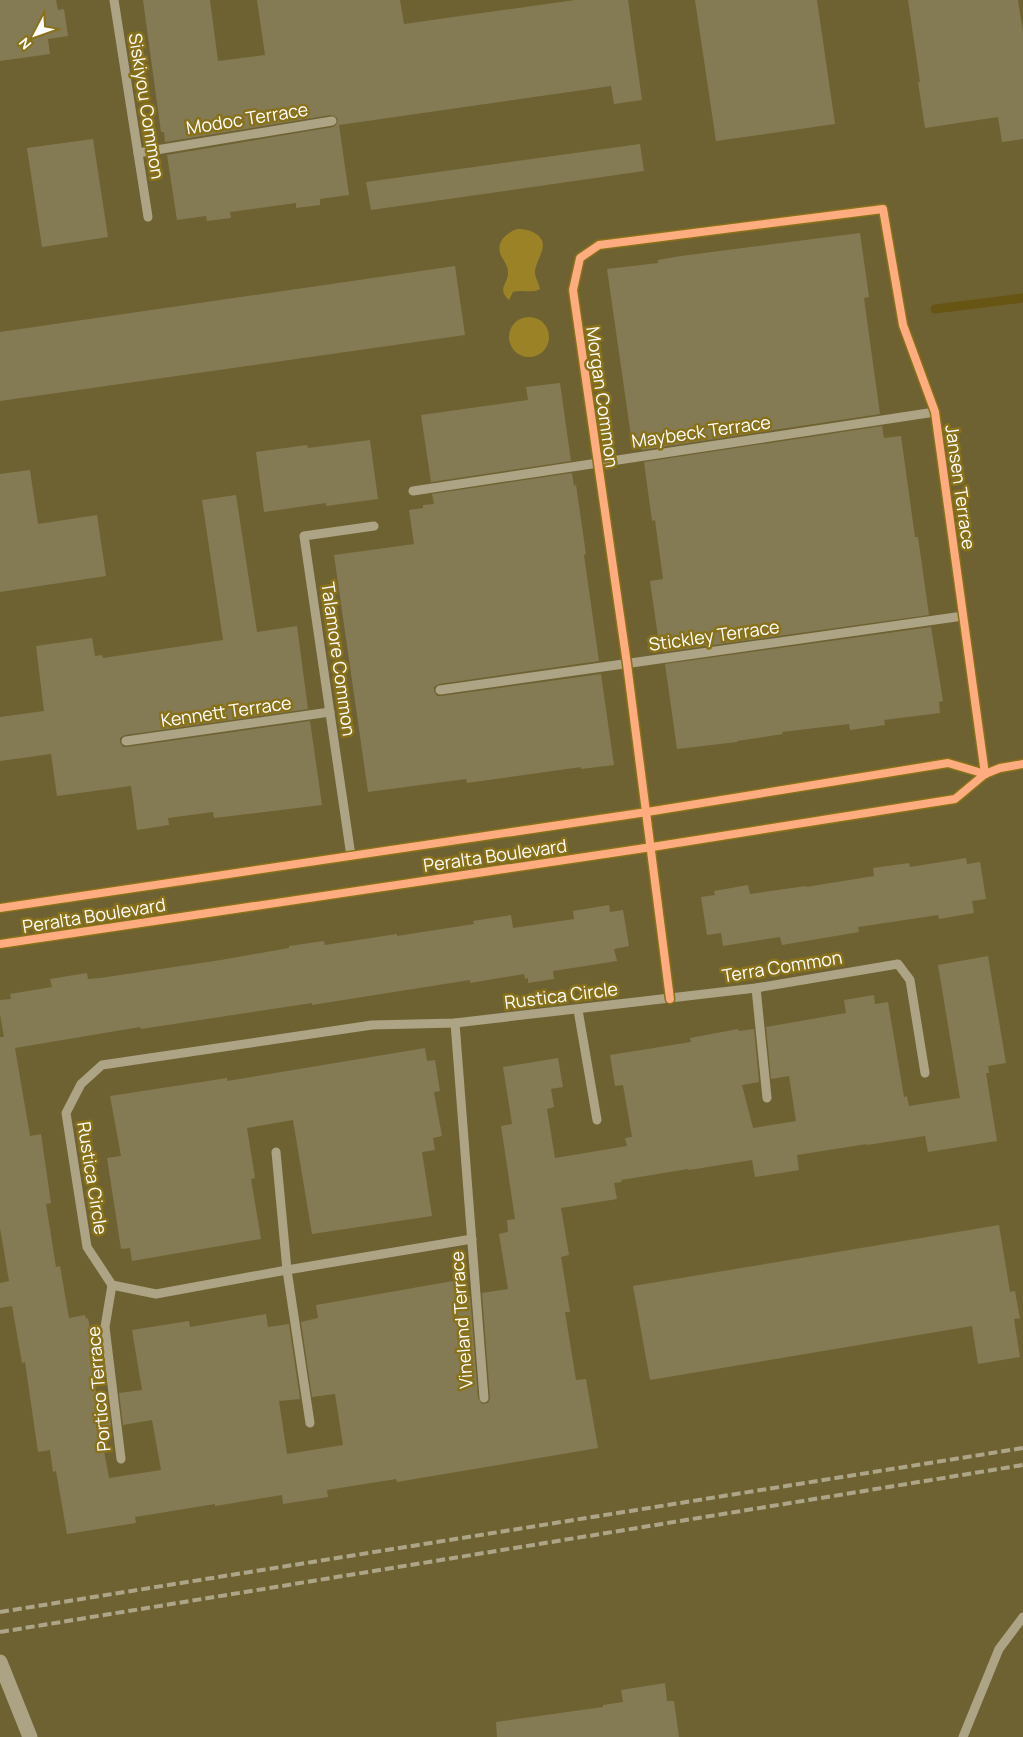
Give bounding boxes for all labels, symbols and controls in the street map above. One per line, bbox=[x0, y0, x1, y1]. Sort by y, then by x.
north arrow bbox=[10, 10, 60, 60]
street label: Siskiyou Common bbox=[124, 31, 170, 181]
text: N bbox=[14, 34, 35, 54]
street label: Modoc Terrace bbox=[184, 97, 310, 139]
street label: Morgan Common bbox=[581, 325, 625, 469]
street label: Maybeck Terrace bbox=[630, 409, 772, 453]
street label: Jansen Terrace bbox=[940, 423, 982, 551]
street label: Talamore Common bbox=[316, 580, 362, 738]
street label: Stickley Terrace bbox=[647, 614, 781, 656]
street label: Kennett Terrace bbox=[159, 690, 293, 732]
street label: Peralta Boulevard bbox=[422, 833, 568, 877]
street label: Peralta Boulevard bbox=[21, 892, 167, 938]
street label: Terra Common bbox=[720, 945, 844, 987]
street label: Rustica Circle bbox=[503, 976, 619, 1014]
street label: Rustica Circle bbox=[72, 1120, 114, 1236]
street label: Vineland Terrace bbox=[444, 1251, 478, 1389]
street label: Portico Terrace bbox=[81, 1325, 115, 1453]

